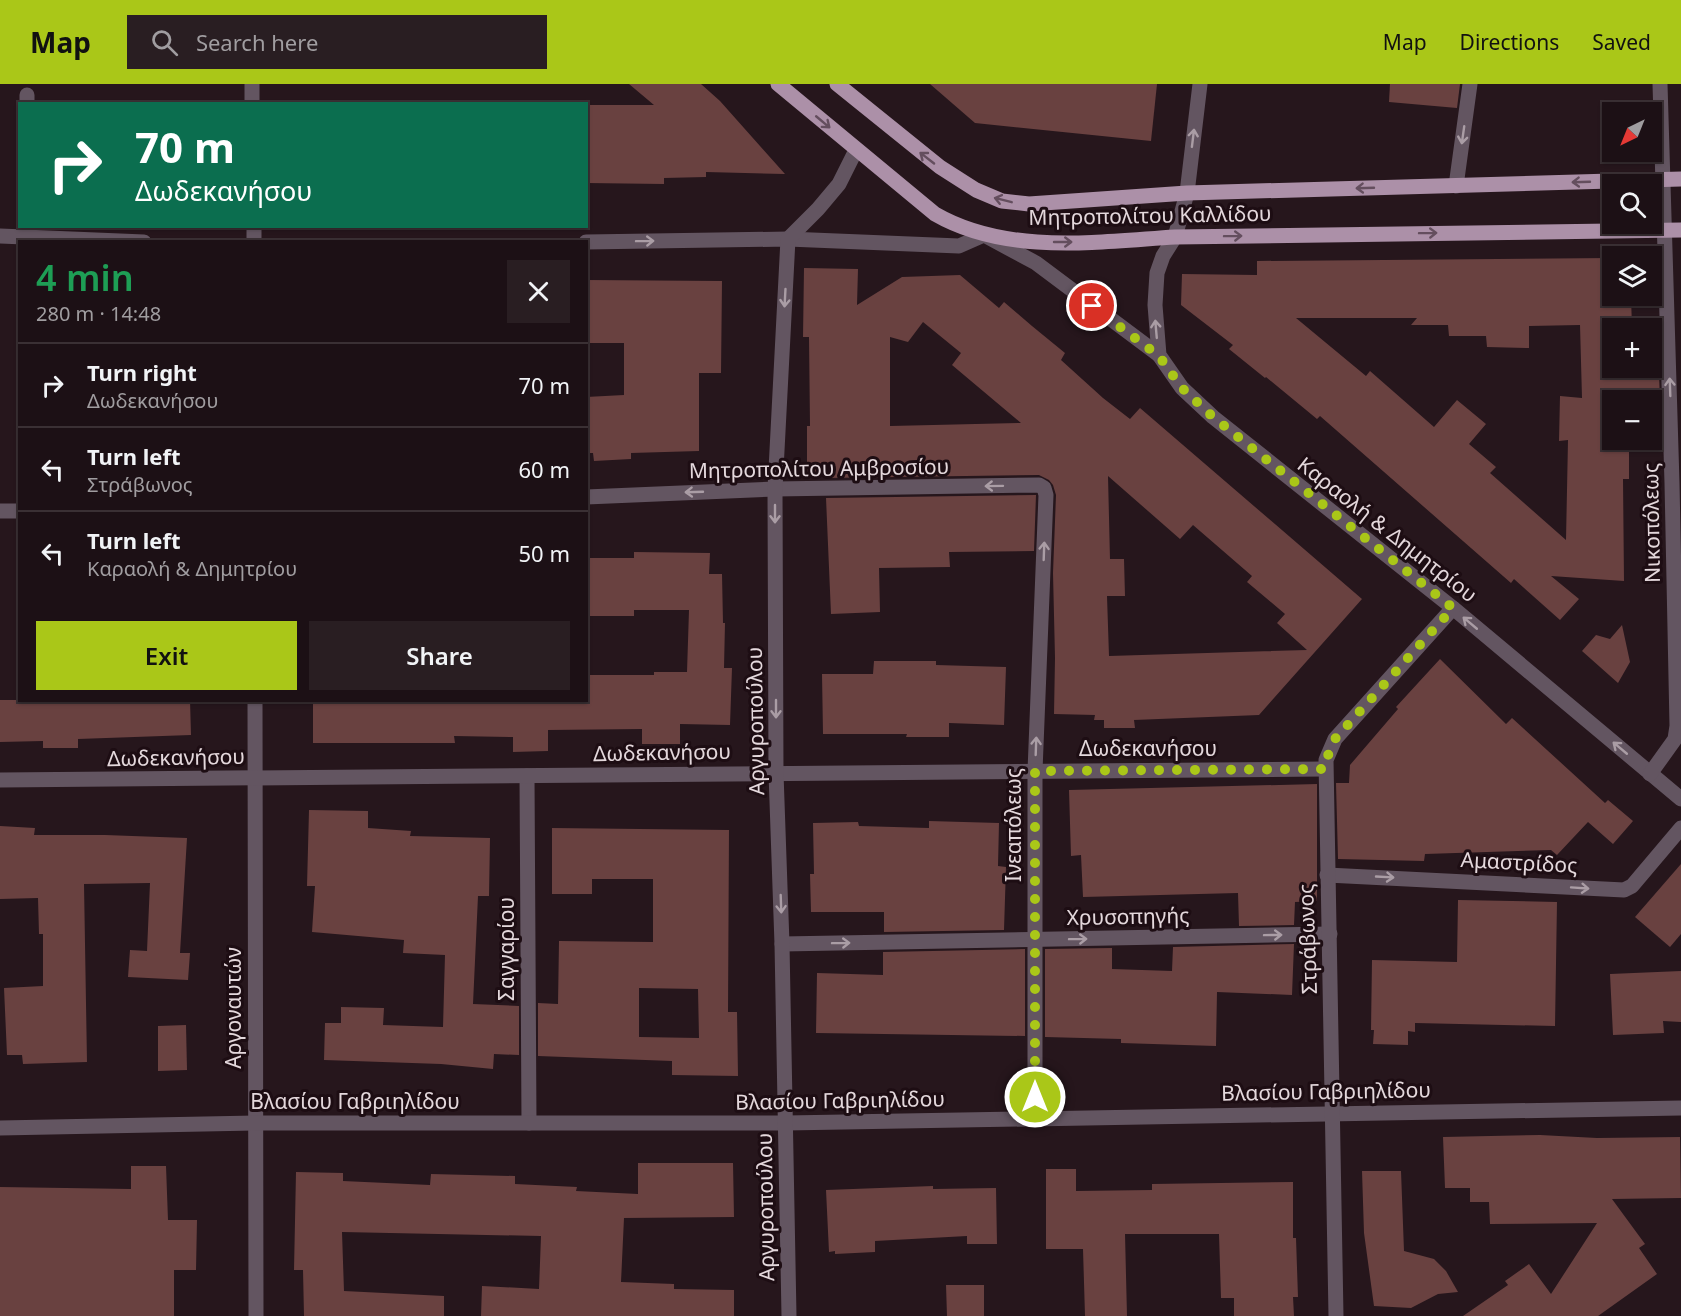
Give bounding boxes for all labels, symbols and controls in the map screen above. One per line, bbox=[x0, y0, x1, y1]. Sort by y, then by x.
search box bbox=[127, 15, 547, 69]
text: Map bbox=[30, 23, 91, 61]
icon: search bbox=[148, 26, 181, 59]
text: Search here bbox=[196, 27, 318, 57]
text: Map bbox=[1383, 28, 1427, 56]
text: Directions bbox=[1460, 28, 1559, 56]
text: Saved bbox=[1592, 28, 1651, 56]
north arrow bbox=[1602, 102, 1662, 162]
map controls bbox=[1602, 102, 1662, 450]
one-way arrow bbox=[815, 115, 830, 129]
text: 70 m bbox=[135, 118, 235, 175]
one-way arrow bbox=[1457, 124, 1468, 144]
icon: right bbox=[36, 126, 114, 204]
one-way arrow bbox=[1188, 129, 1199, 149]
one-way arrow bbox=[920, 151, 936, 164]
text: Δωδεκανήσου bbox=[135, 172, 312, 209]
button: search bbox=[1602, 174, 1662, 234]
one-way arrow bbox=[1571, 176, 1591, 188]
one-way arrow bbox=[1355, 182, 1375, 194]
one-way arrow bbox=[994, 193, 1013, 205]
street label: Μητροπολίτου Καλλίδου bbox=[1028, 199, 1272, 231]
one-way arrow bbox=[1418, 228, 1438, 239]
one-way arrow bbox=[1223, 230, 1243, 242]
one-way arrow bbox=[634, 235, 654, 247]
one-way arrow bbox=[1053, 236, 1073, 248]
button: layers bbox=[1602, 246, 1662, 306]
text: 4 min bbox=[36, 253, 134, 302]
button: close bbox=[507, 260, 570, 323]
pin bbox=[1066, 280, 1117, 331]
one-way arrow bbox=[780, 287, 791, 307]
icon: arrive bbox=[1075, 289, 1108, 322]
text: 280 m · 14:48 bbox=[36, 300, 161, 327]
button: + bbox=[1602, 318, 1662, 378]
one-way arrow bbox=[1151, 320, 1162, 340]
text: Turn right bbox=[87, 357, 197, 387]
icon: right bbox=[36, 369, 69, 402]
text: 70 m bbox=[519, 370, 570, 400]
one-way arrow bbox=[1664, 378, 1676, 398]
text: Δωδεκανήσου bbox=[87, 387, 218, 414]
button: − bbox=[1602, 390, 1662, 450]
text: Turn left bbox=[87, 441, 181, 471]
street label: Καραολή & Δημητρίου bbox=[1292, 450, 1483, 608]
street label: Μητροπολίτου Αμβροσίου bbox=[689, 452, 949, 484]
icon: left bbox=[36, 453, 69, 486]
text: 60 m bbox=[519, 454, 570, 484]
street label: Νικοπόλεως bbox=[1636, 463, 1666, 583]
text: Στράβωνος bbox=[87, 471, 193, 498]
one-way arrow bbox=[984, 480, 1004, 492]
one-way arrow bbox=[685, 487, 705, 498]
one-way arrow bbox=[769, 503, 781, 523]
text: Turn left bbox=[87, 525, 181, 555]
icon: left bbox=[36, 537, 69, 570]
text: 50 m bbox=[519, 538, 570, 568]
one-way arrow bbox=[1038, 541, 1049, 561]
text: Καραολή & Δημητρίου bbox=[87, 555, 297, 582]
one-way arrow bbox=[1463, 616, 1478, 630]
button: Exit bbox=[36, 621, 297, 690]
button: Share bbox=[309, 621, 570, 690]
street label: Αργυροπούλου bbox=[740, 647, 770, 795]
one-way arrow bbox=[770, 698, 782, 718]
street label: Δωδεκανήσου bbox=[1079, 734, 1217, 762]
one-way arrow bbox=[1031, 736, 1042, 756]
street label: Δωδεκανήσου bbox=[593, 737, 731, 767]
one-way arrow bbox=[1613, 741, 1628, 755]
street label: Δωδεκανήσου bbox=[107, 742, 245, 772]
street label: Ινεαπόλεως bbox=[999, 768, 1027, 882]
street label: Αμαστρίδος bbox=[1460, 845, 1578, 879]
one-way arrow bbox=[1375, 871, 1395, 882]
street label: Στράβωνος bbox=[1291, 883, 1323, 995]
one-way arrow bbox=[1570, 883, 1590, 894]
one-way arrow bbox=[775, 893, 787, 913]
street label: Σαγγαρίου bbox=[492, 897, 520, 1001]
street label: Χρυσοπηγής bbox=[1066, 901, 1190, 931]
one-way arrow bbox=[1262, 930, 1282, 941]
one-way arrow bbox=[1067, 933, 1087, 945]
one-way arrow bbox=[830, 937, 850, 949]
street label: Αργοναυτών bbox=[219, 947, 247, 1069]
position arrow bbox=[1003, 1065, 1067, 1129]
street label: Βλασίου Γαβριηλίδου bbox=[1221, 1075, 1431, 1107]
street label: Βλασίου Γαβριηλίδου bbox=[735, 1084, 945, 1116]
street label: Βλασίου Γαβριηλίδου bbox=[250, 1087, 460, 1115]
street label: Αργυροπούλου bbox=[750, 1133, 780, 1281]

